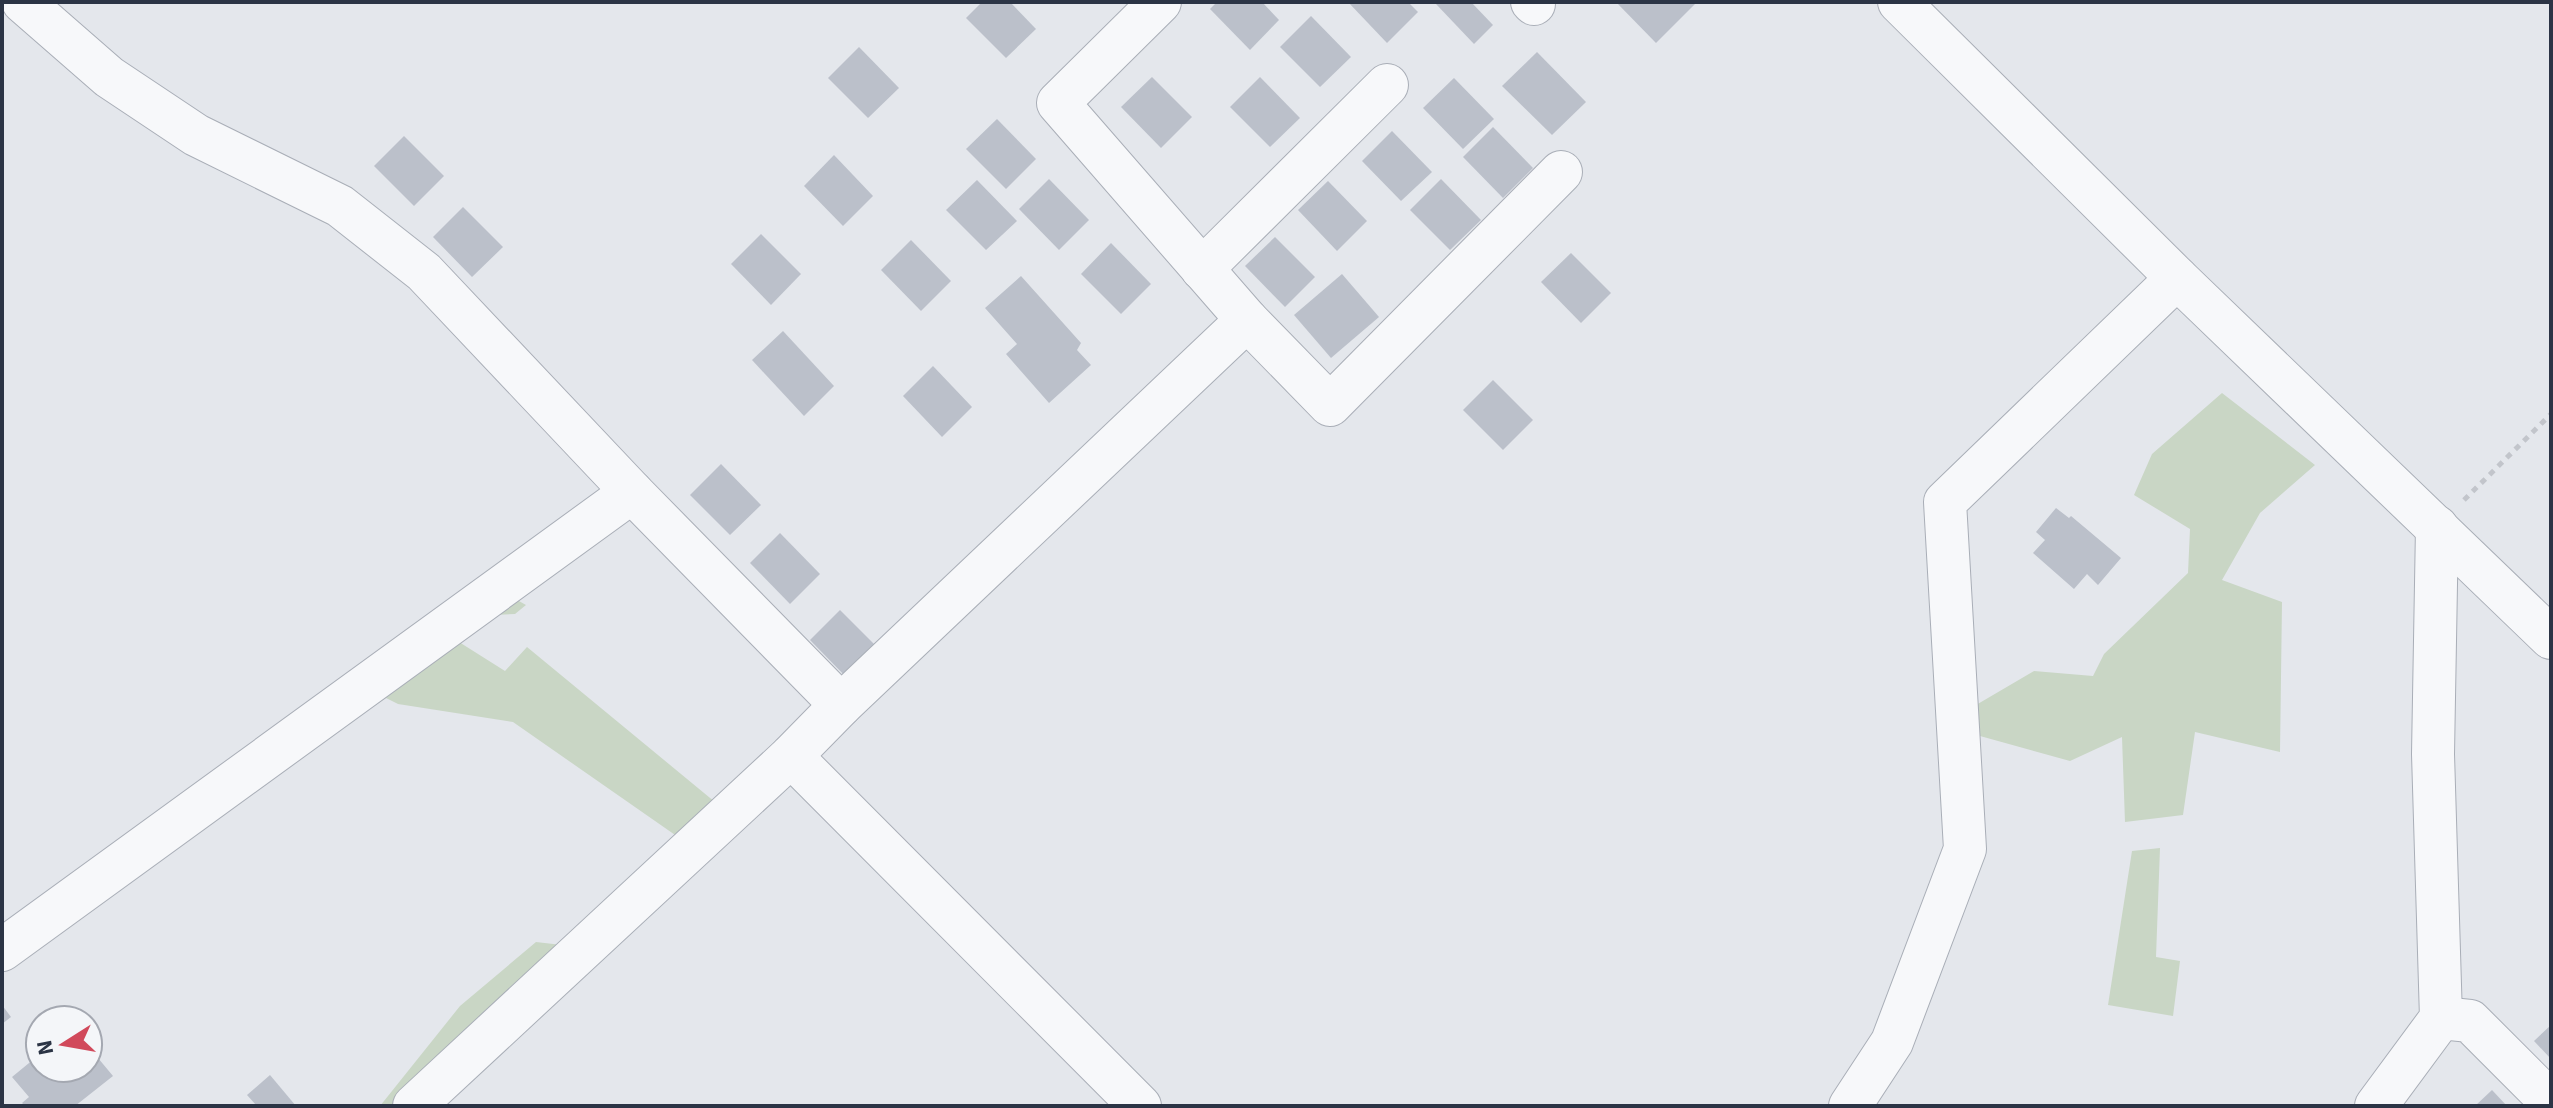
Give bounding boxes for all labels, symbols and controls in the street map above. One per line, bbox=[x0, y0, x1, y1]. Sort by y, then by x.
north arrow bbox=[24, 1004, 104, 1084]
text: N bbox=[28, 1037, 62, 1058]

